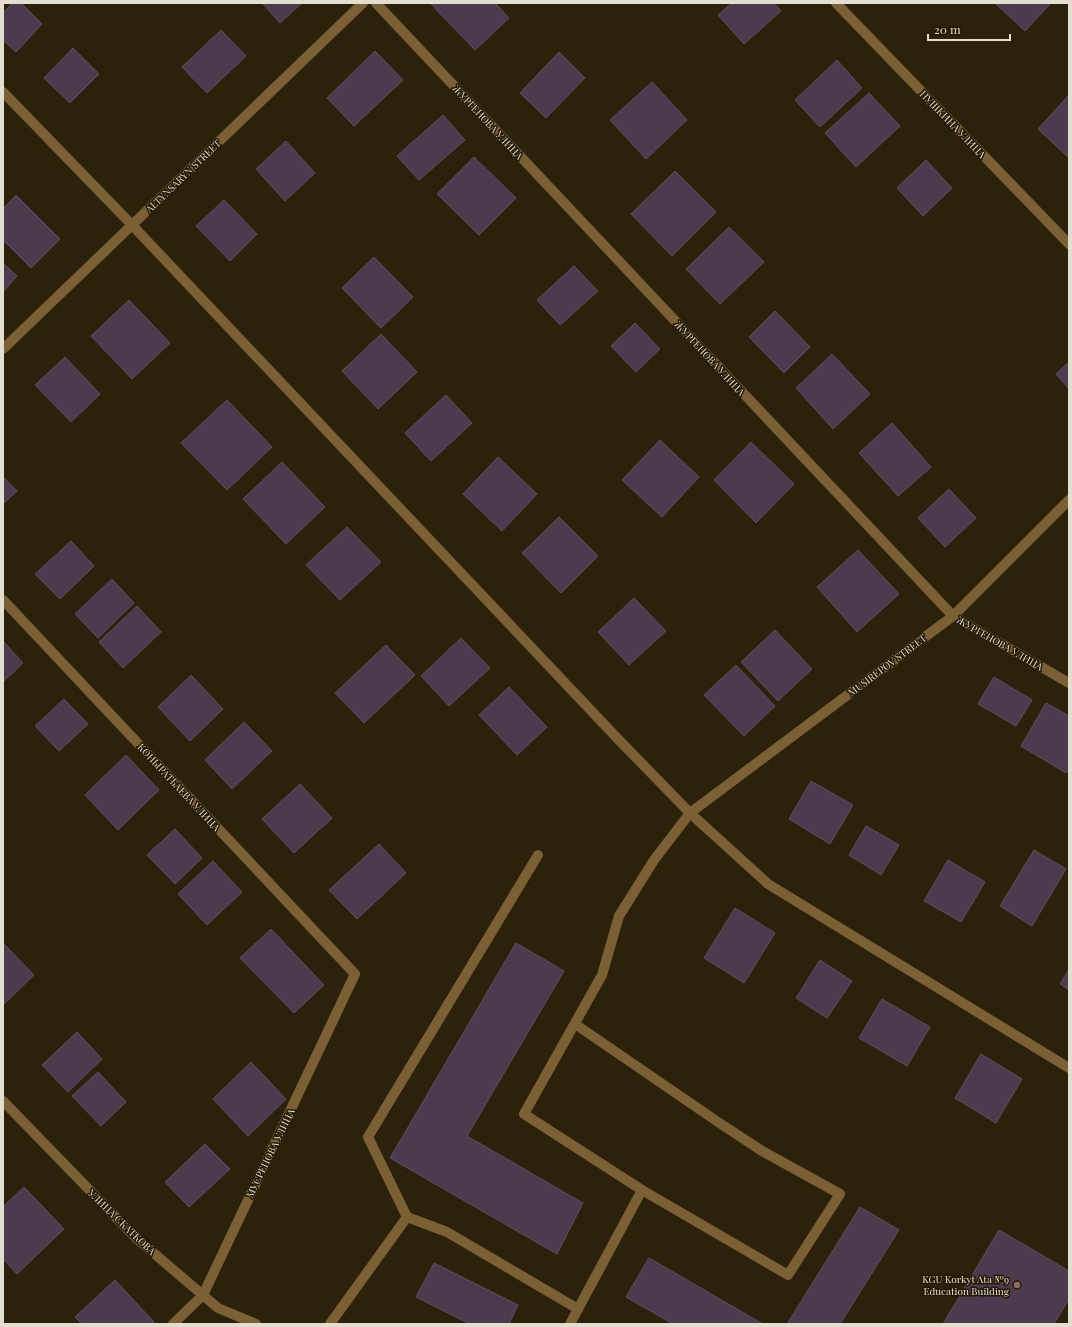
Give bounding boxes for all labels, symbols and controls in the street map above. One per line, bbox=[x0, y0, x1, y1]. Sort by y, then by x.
scale bar bbox=[928, 16, 1010, 42]
text: 20 m bbox=[934, 21, 961, 37]
street label: ЖУРГЕНОВА УЛИЦА bbox=[450, 82, 527, 163]
street label: ПУШКИНА УЛИЦА bbox=[917, 87, 990, 162]
street label: ALTYNSARYN STREET bbox=[141, 136, 224, 216]
street label: ЖУРГЕНОВА УЛИЦА bbox=[672, 318, 749, 399]
street label: ЖУРГЕНОВА УЛИЦА bbox=[954, 613, 1046, 674]
street label: MUSIREPOV STREET bbox=[845, 631, 929, 699]
street label: КОНЫРАТБАЕВА УЛИЦА bbox=[135, 740, 224, 834]
street label: МУСРЕПОВА УЛИЦА bbox=[242, 1105, 298, 1200]
street label: УЛИЦА СКАТКОВА bbox=[84, 1185, 159, 1258]
place label: KGU Korkyt Ata №9 Education Building bbox=[922, 1272, 1010, 1298]
marker: KGU Korkyt Ata №9 Education Building bbox=[1012, 1280, 1022, 1290]

